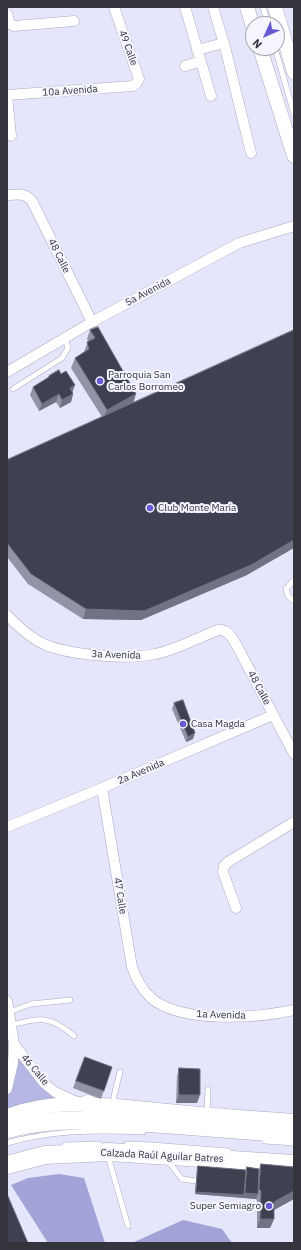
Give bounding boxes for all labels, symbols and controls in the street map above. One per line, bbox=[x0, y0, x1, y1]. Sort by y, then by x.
north arrow bbox=[245, 16, 285, 56]
street label: 49 Calle bbox=[116, 29, 140, 67]
text: N bbox=[249, 36, 265, 52]
street label: 10a Avenida bbox=[42, 83, 98, 99]
street label: 48 Calle bbox=[46, 237, 72, 275]
street label: 5a Avenida bbox=[123, 275, 173, 309]
place label: Parroquia San Carlos Borromeo bbox=[108, 369, 184, 392]
marker: Parroquia San Carlos Borromeo bbox=[95, 376, 105, 386]
place label: Club Monte María bbox=[158, 502, 236, 514]
marker: Club Monte María bbox=[145, 503, 155, 513]
street label: 3a Avenida bbox=[91, 648, 141, 662]
street label: 48 Calle bbox=[245, 669, 273, 707]
place label: Casa Magda bbox=[191, 718, 245, 730]
marker: Casa Magda bbox=[178, 719, 188, 729]
street label: 2a Avenida bbox=[116, 757, 166, 787]
street label: 47 Calle bbox=[111, 877, 129, 915]
street label: 1a Avenida bbox=[196, 1008, 246, 1022]
street label: 46 Calle bbox=[19, 1052, 51, 1088]
street label: Calzada Raúl Aguilar Batres bbox=[100, 1147, 224, 1165]
place label: Super Semiagro bbox=[190, 1200, 261, 1212]
marker: Super Semiagro bbox=[264, 1201, 274, 1211]

